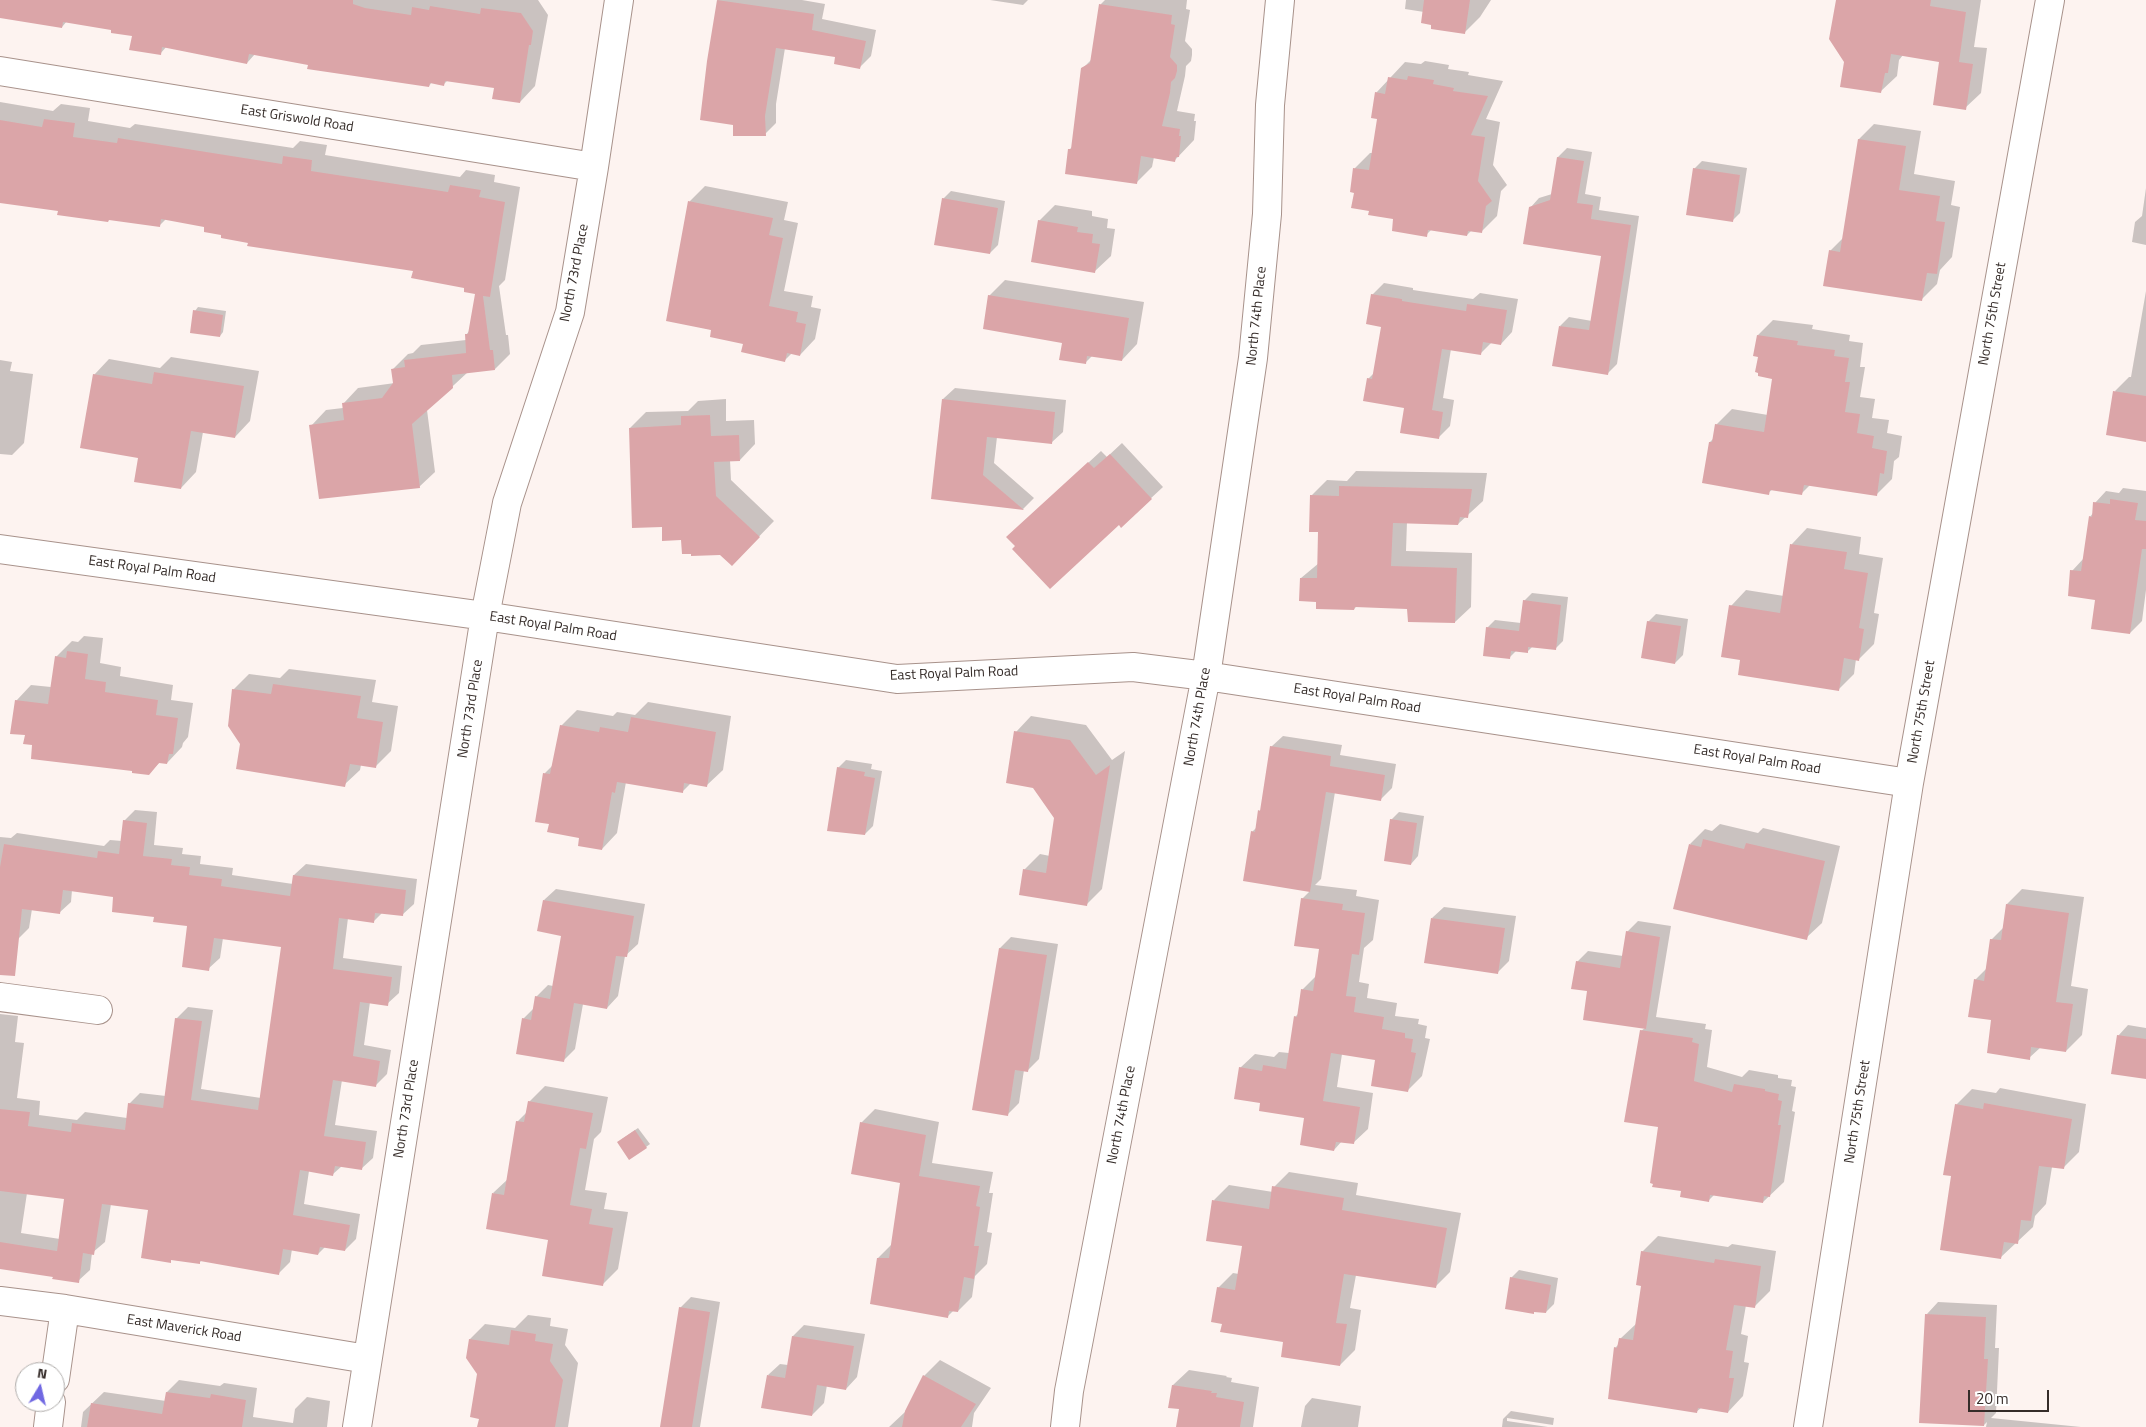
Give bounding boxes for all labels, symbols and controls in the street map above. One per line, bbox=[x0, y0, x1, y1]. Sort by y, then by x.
street label: East Griswold Road bbox=[239, 102, 355, 136]
street label: North 73rd Place bbox=[557, 223, 593, 323]
street label: North 75th Street bbox=[1976, 261, 2010, 367]
street label: North 74th Place bbox=[1243, 265, 1271, 367]
street label: East Royal Palm Road bbox=[87, 553, 217, 587]
street label: East Royal Palm Road bbox=[488, 609, 618, 645]
street label: North 73rd Place bbox=[455, 658, 487, 760]
street label: North 75th Street bbox=[1905, 659, 1939, 765]
street label: East Royal Palm Road bbox=[889, 663, 1019, 685]
street label: North 74th Place bbox=[1181, 666, 1215, 768]
street label: East Royal Palm Road bbox=[1292, 681, 1422, 717]
street label: East Royal Palm Road bbox=[1692, 742, 1822, 778]
street label: North 73rd Place bbox=[391, 1058, 423, 1160]
street label: North 75th Street bbox=[1842, 1059, 1874, 1165]
street label: North 74th Place bbox=[1104, 1064, 1140, 1166]
street label: East Maverick Road bbox=[126, 1312, 242, 1346]
north arrow bbox=[15, 1362, 65, 1412]
text: N bbox=[36, 1362, 49, 1384]
scale bar bbox=[1971, 1380, 2052, 1412]
text: 20 m bbox=[1976, 1387, 2009, 1410]

